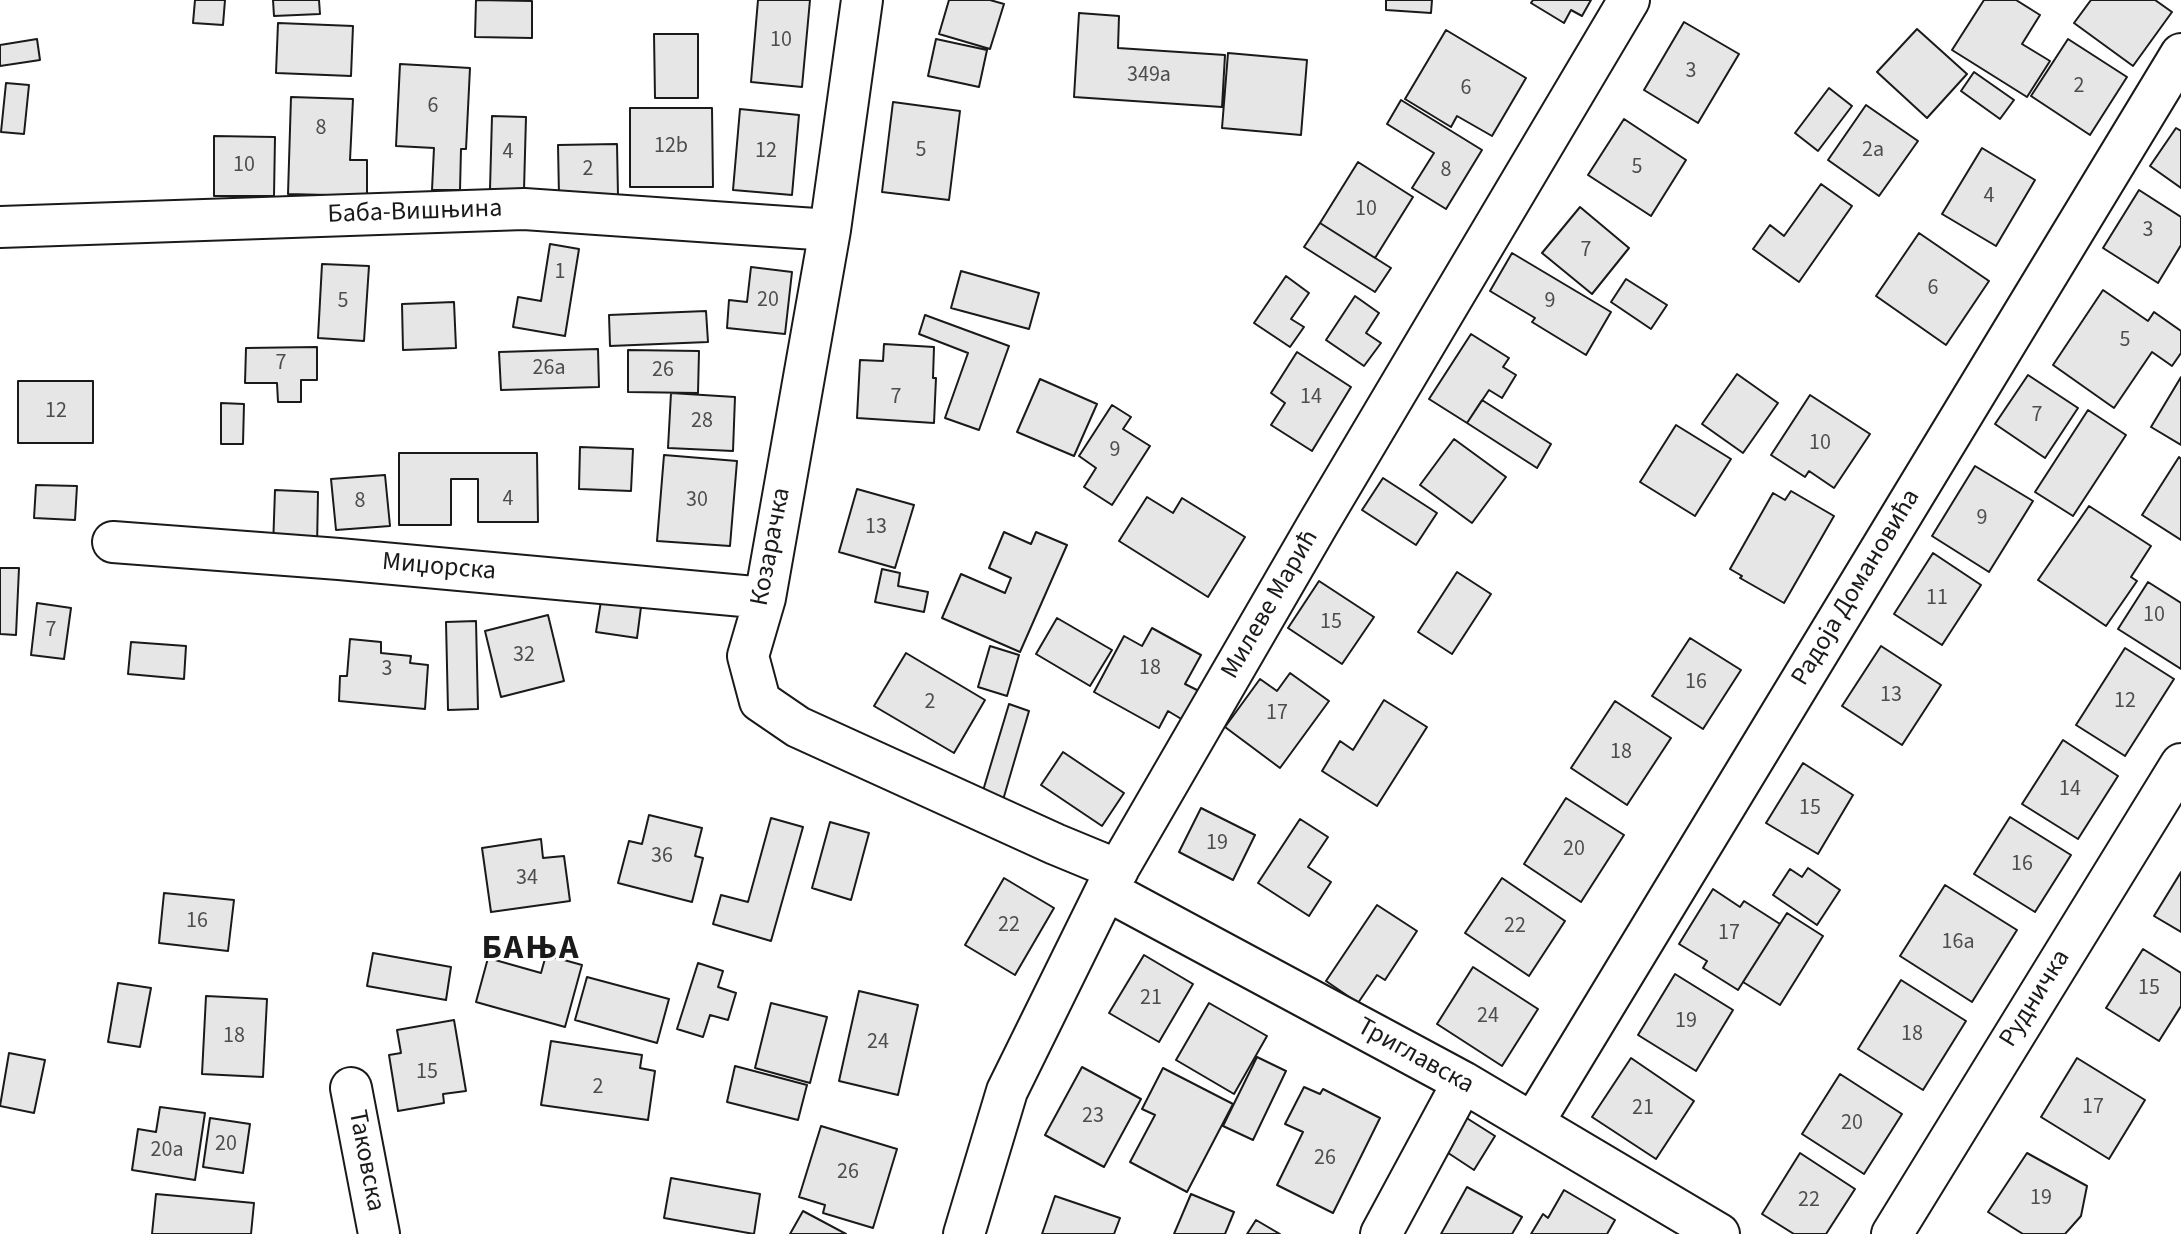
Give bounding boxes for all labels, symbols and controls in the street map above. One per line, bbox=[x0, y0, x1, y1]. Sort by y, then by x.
house number: 10 bbox=[770, 28, 792, 54]
house number: 3 bbox=[1686, 59, 1696, 85]
house number: 349a bbox=[1127, 63, 1171, 89]
house number: 2 bbox=[2074, 74, 2084, 100]
house number: 6 bbox=[1461, 76, 1471, 102]
house number: 6 bbox=[428, 94, 438, 120]
house number: 8 bbox=[316, 116, 326, 142]
house number: 12b bbox=[654, 134, 688, 160]
house number: 5 bbox=[916, 138, 926, 164]
house number: 2a bbox=[1862, 138, 1884, 164]
house number: 12 bbox=[755, 139, 777, 165]
house number: 4 bbox=[503, 140, 513, 166]
house number: 10 bbox=[233, 153, 255, 179]
house number: 5 bbox=[1632, 155, 1642, 181]
house number: 2 bbox=[583, 157, 593, 183]
house number: 8 bbox=[1441, 158, 1451, 184]
house number: 4 bbox=[1984, 184, 1994, 210]
street label: Баба-Вишњина bbox=[327, 194, 503, 232]
house number: 10 bbox=[1355, 197, 1377, 223]
house number: 3 bbox=[2143, 218, 2153, 244]
house number: 7 bbox=[1581, 238, 1591, 264]
house number: 1 bbox=[555, 260, 565, 286]
house number: 6 bbox=[1928, 276, 1938, 302]
house number: 20 bbox=[757, 288, 779, 314]
house number: 5 bbox=[338, 289, 348, 315]
house number: 9 bbox=[1545, 289, 1555, 315]
house number: 5 bbox=[2120, 328, 2130, 354]
house number: 7 bbox=[276, 351, 286, 377]
house number: 26a bbox=[533, 356, 565, 382]
house number: 26 bbox=[652, 358, 674, 384]
house number: 7 bbox=[891, 385, 901, 411]
house number: 14 bbox=[1300, 385, 1322, 411]
house number: 12 bbox=[45, 399, 67, 425]
house number: 7 bbox=[2032, 403, 2042, 429]
house number: 28 bbox=[691, 409, 713, 435]
house number: 10 bbox=[1809, 431, 1831, 457]
house number: 9 bbox=[1110, 438, 1120, 464]
street label: Радоја Домановића bbox=[1786, 484, 1928, 692]
street label: Козарачка bbox=[745, 485, 799, 609]
house number: 4 bbox=[503, 487, 513, 513]
house number: 30 bbox=[686, 488, 708, 514]
house number: 8 bbox=[355, 489, 365, 515]
house number: 9 bbox=[1977, 506, 1987, 532]
house number: 13 bbox=[865, 515, 887, 541]
street label: Милеве Марић bbox=[1216, 525, 1326, 685]
street label: Миџорска bbox=[381, 547, 497, 589]
house number: 11 bbox=[1926, 586, 1948, 612]
house number: 10 bbox=[2143, 603, 2165, 629]
house number: 15 bbox=[1320, 610, 1342, 636]
house number: 7 bbox=[46, 618, 56, 644]
house number: 32 bbox=[513, 643, 535, 669]
house number: 18 bbox=[1139, 656, 1161, 682]
house number: 3 bbox=[382, 657, 392, 683]
house number: 16 bbox=[1685, 670, 1707, 696]
house number: 13 bbox=[1880, 683, 1902, 709]
house number: 12 bbox=[2114, 689, 2136, 715]
house number: 2 bbox=[925, 690, 935, 716]
house number: 17 bbox=[1266, 701, 1288, 727]
house number: 18 bbox=[1610, 740, 1632, 766]
house number: 14 bbox=[2059, 777, 2081, 803]
house number: 15 bbox=[1799, 796, 1821, 822]
house number: 19 bbox=[1206, 831, 1228, 857]
house number: 20 bbox=[1563, 837, 1585, 863]
house number: 36 bbox=[651, 844, 673, 870]
house number: 16 bbox=[2011, 852, 2033, 878]
house number: 34 bbox=[516, 866, 538, 892]
house number: 16 bbox=[186, 909, 208, 935]
house number: 22 bbox=[998, 913, 1020, 939]
house number: 22 bbox=[1504, 914, 1526, 940]
house number: 17 bbox=[1718, 921, 1740, 947]
house number: 16a bbox=[1942, 930, 1974, 956]
district label: БАЊА bbox=[481, 931, 581, 971]
street label: Рудничка bbox=[1994, 945, 2078, 1053]
house number: 15 bbox=[2138, 976, 2160, 1002]
house number: 21 bbox=[1140, 986, 1162, 1012]
house number: 24 bbox=[1477, 1004, 1499, 1030]
house number: 19 bbox=[1675, 1009, 1697, 1035]
street label: Триглавска bbox=[1351, 1012, 1479, 1102]
house number: 18 bbox=[1901, 1022, 1923, 1048]
house number: 18 bbox=[223, 1024, 245, 1050]
house number: 24 bbox=[867, 1030, 889, 1056]
house number: 15 bbox=[416, 1060, 438, 1086]
house number: 2 bbox=[593, 1075, 603, 1101]
house number: 17 bbox=[2082, 1095, 2104, 1121]
house number: 21 bbox=[1632, 1096, 1654, 1122]
house number: 23 bbox=[1082, 1104, 1104, 1130]
street label: Таковска bbox=[340, 1108, 390, 1214]
house number: 20 bbox=[1841, 1111, 1863, 1137]
house number: 20 bbox=[215, 1132, 237, 1158]
house number: 20a bbox=[151, 1138, 183, 1164]
house number: 26 bbox=[1314, 1146, 1336, 1172]
house number: 26 bbox=[837, 1160, 859, 1186]
house number: 19 bbox=[2030, 1186, 2052, 1212]
house number: 22 bbox=[1798, 1188, 1820, 1214]

